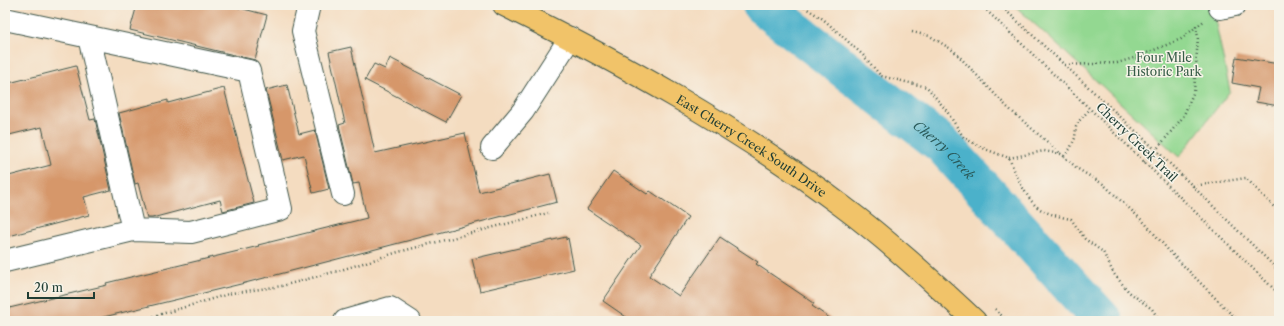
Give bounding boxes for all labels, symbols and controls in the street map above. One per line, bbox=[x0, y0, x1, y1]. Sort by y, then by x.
park label: Four Mile Historic Park bbox=[1127, 50, 1203, 79]
street label: East Cherry Creek South Drive bbox=[674, 91, 830, 200]
street label: Cherry Creek Trail bbox=[1093, 99, 1181, 185]
water label: Cherry Creek bbox=[910, 117, 978, 183]
scale bar bbox=[28, 274, 94, 300]
text: 20 m bbox=[34, 280, 63, 295]

